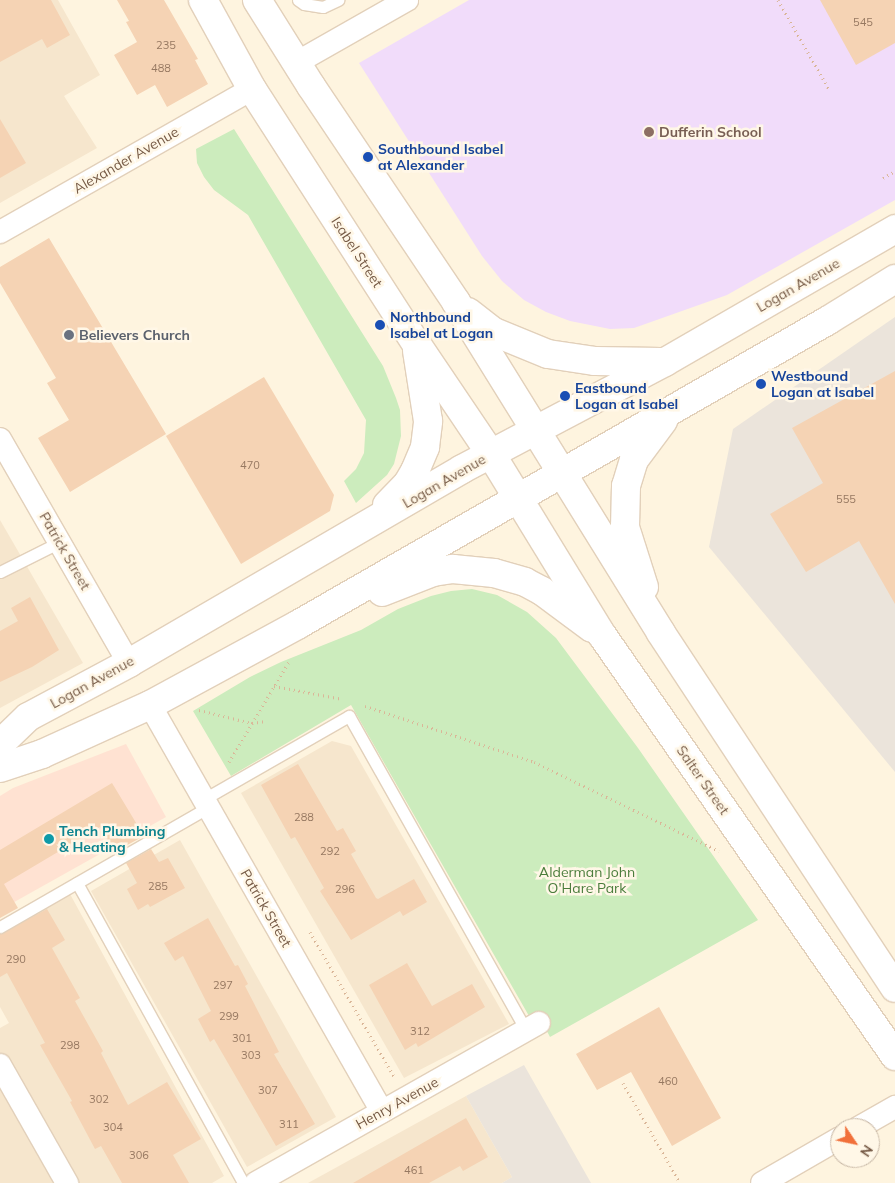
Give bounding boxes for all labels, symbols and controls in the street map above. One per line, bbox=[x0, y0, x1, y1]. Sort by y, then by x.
house number: 545 bbox=[853, 15, 873, 29]
house number: 235 bbox=[156, 38, 176, 52]
house number: 488 bbox=[151, 61, 171, 75]
street label: Alexander Avenue bbox=[70, 123, 182, 197]
place label: Dufferin School bbox=[659, 124, 762, 140]
marker: Dufferin School bbox=[643, 126, 655, 138]
place label: Southbound Isabel at Alexander bbox=[378, 141, 503, 174]
marker: Southbound Isabel at Alexander bbox=[362, 151, 374, 163]
street label: Isabel Street bbox=[328, 214, 386, 290]
street label: Logan Avenue bbox=[754, 254, 842, 316]
place label: Northbound Isabel at Logan bbox=[390, 309, 493, 342]
marker: Northbound Isabel at Logan bbox=[374, 319, 386, 331]
place label: Believers Church bbox=[79, 327, 190, 343]
marker: Believers Church bbox=[63, 329, 75, 341]
place label: Westbound Logan at Isabel bbox=[771, 368, 874, 401]
marker: Westbound Logan at Isabel bbox=[755, 378, 767, 390]
place label: Eastbound Logan at Isabel bbox=[575, 380, 678, 412]
marker: Eastbound Logan at Isabel bbox=[559, 390, 571, 402]
street label: Logan Avenue bbox=[400, 450, 488, 512]
house number: 470 bbox=[240, 458, 260, 472]
house number: 555 bbox=[836, 492, 856, 506]
street label: Patrick Street bbox=[36, 509, 94, 593]
street label: Logan Avenue bbox=[47, 652, 137, 712]
street label: Salter Street bbox=[673, 742, 733, 818]
house number: 288 bbox=[294, 810, 314, 824]
place label: Tench Plumbing & Heating bbox=[59, 823, 165, 856]
marker: Tench Plumbing & Heating bbox=[43, 833, 55, 845]
house number: 292 bbox=[320, 844, 340, 858]
park label: Alderman John O'Hare Park bbox=[539, 864, 635, 896]
street label: Patrick Street bbox=[237, 866, 295, 950]
house number: 285 bbox=[148, 879, 168, 893]
house number: 296 bbox=[335, 882, 355, 896]
house number: 290 bbox=[6, 952, 26, 966]
house number: 297 bbox=[213, 978, 233, 992]
house number: 299 bbox=[219, 1009, 239, 1023]
house number: 312 bbox=[410, 1024, 430, 1038]
house number: 301 bbox=[232, 1031, 252, 1045]
house number: 298 bbox=[60, 1038, 80, 1052]
house number: 303 bbox=[241, 1048, 261, 1062]
street label: Henry Avenue bbox=[353, 1073, 441, 1133]
house number: 460 bbox=[658, 1074, 678, 1088]
house number: 307 bbox=[258, 1083, 278, 1097]
house number: 302 bbox=[89, 1092, 109, 1106]
house number: 311 bbox=[279, 1117, 299, 1131]
north arrow bbox=[830, 1118, 880, 1168]
house number: 304 bbox=[103, 1120, 123, 1134]
text: N bbox=[856, 1141, 877, 1160]
house number: 306 bbox=[129, 1148, 149, 1162]
house number: 461 bbox=[404, 1163, 424, 1177]

